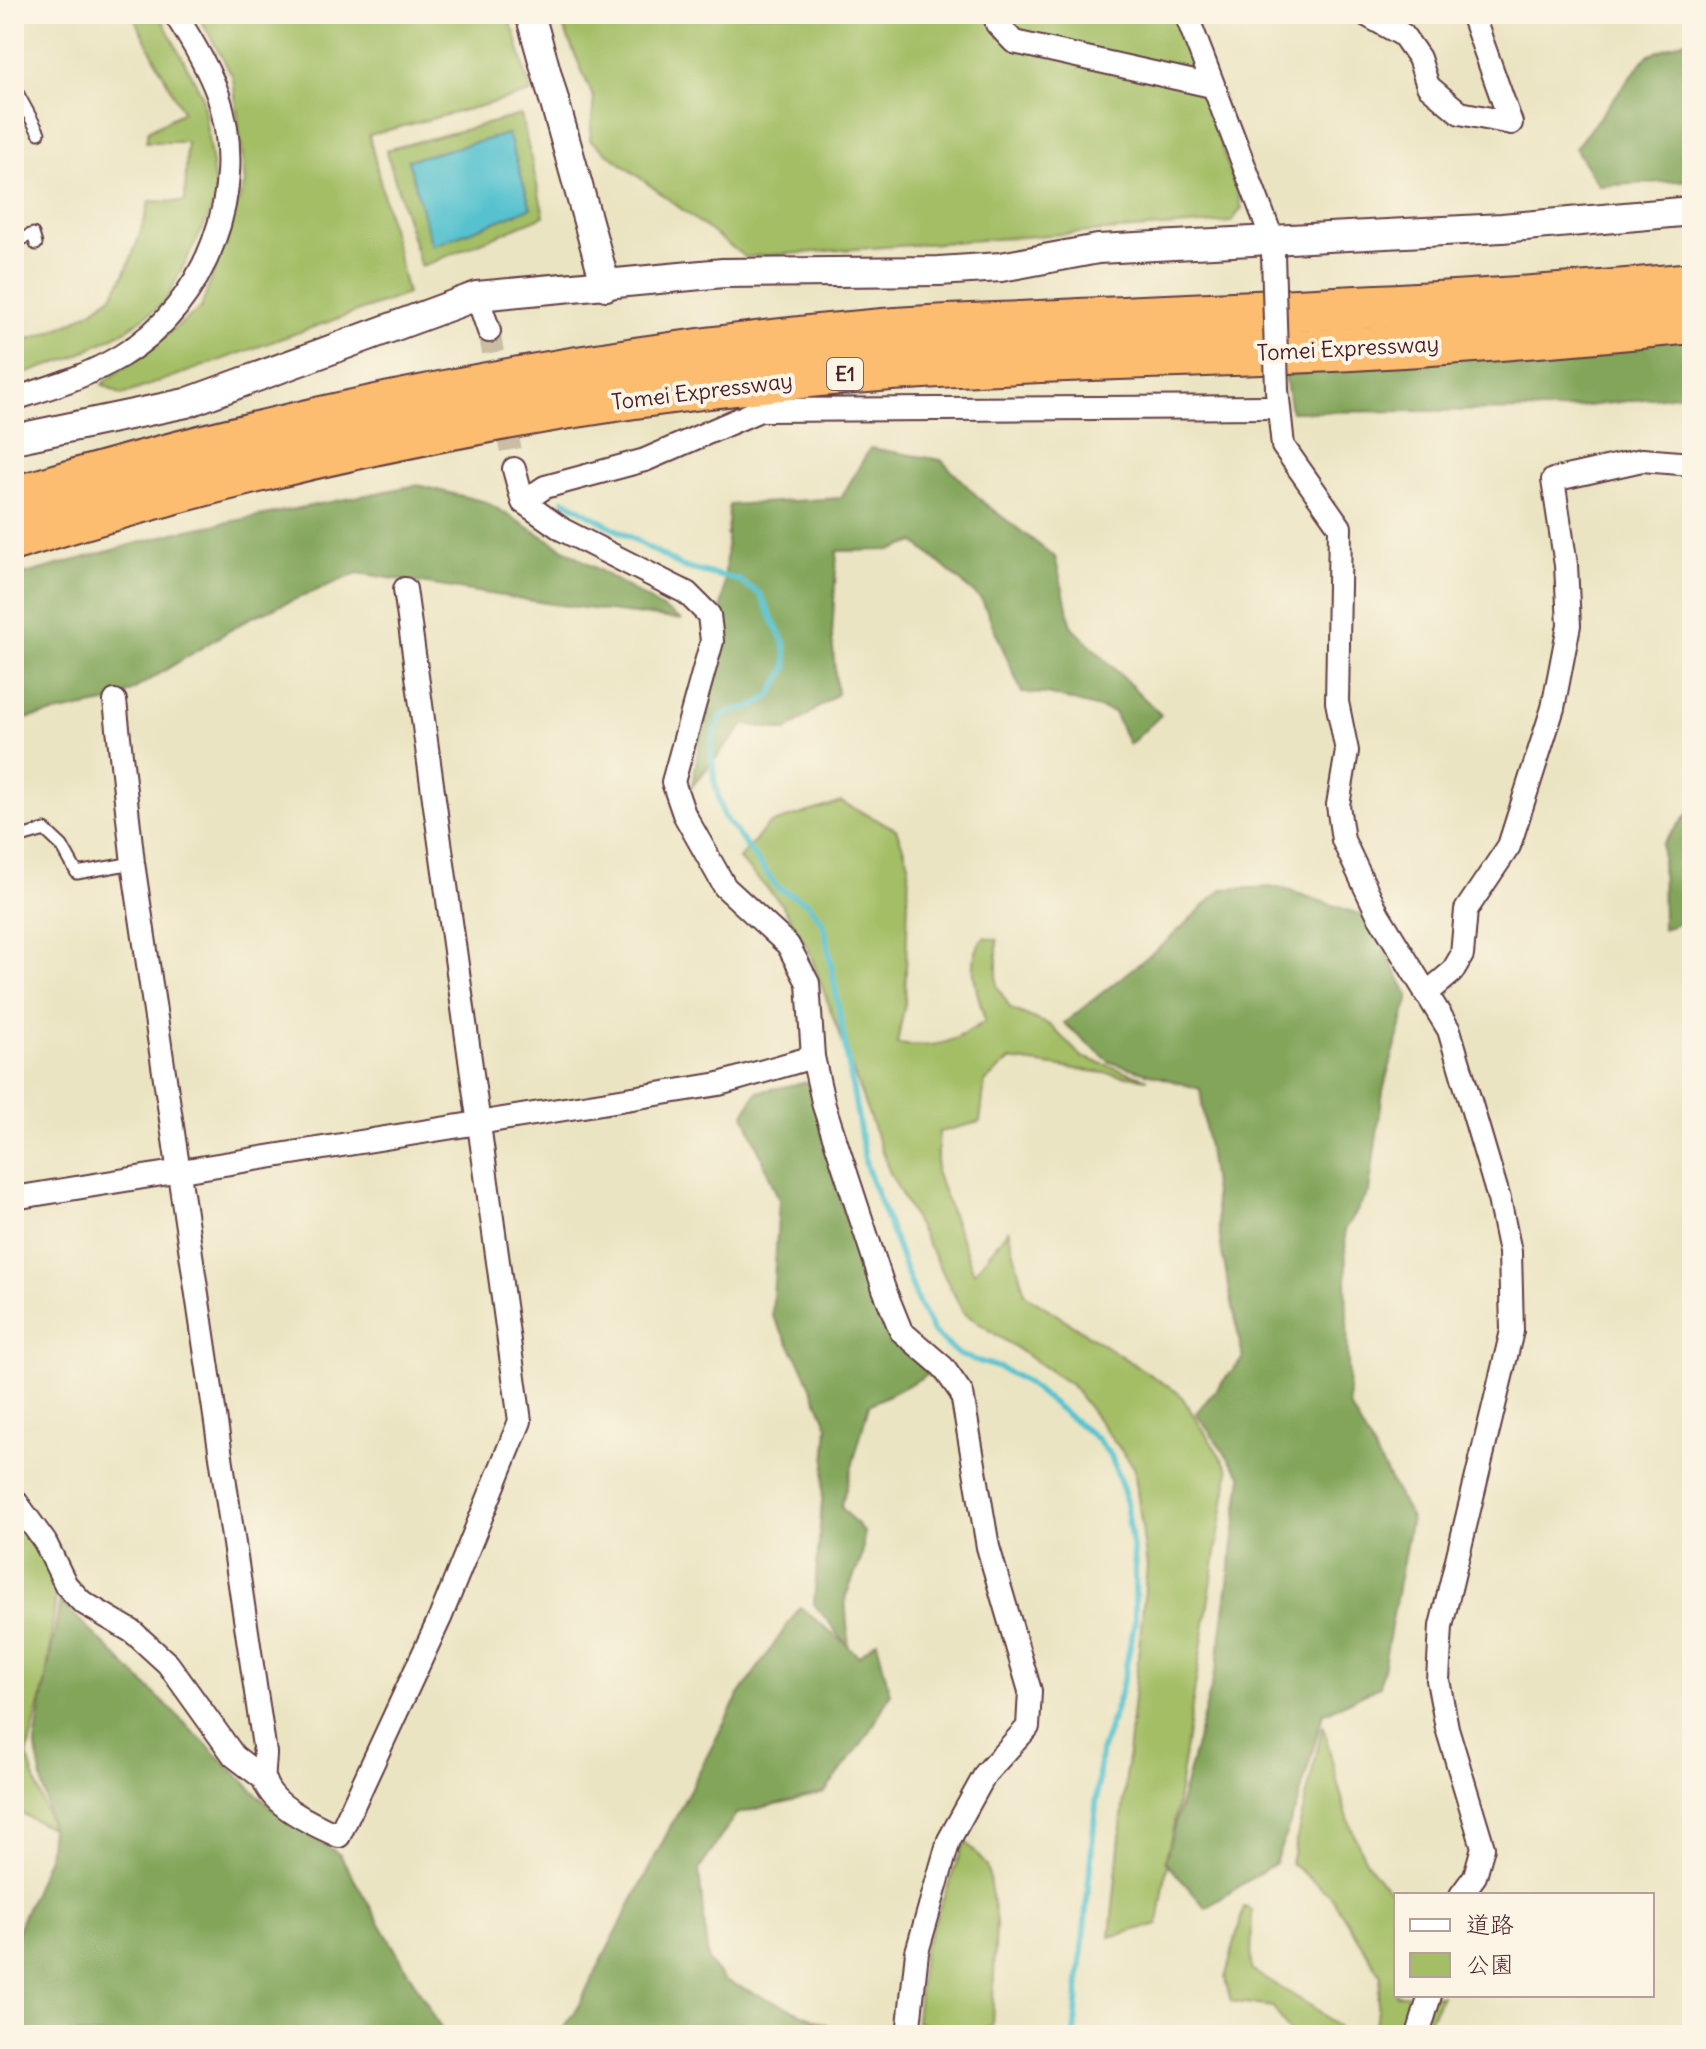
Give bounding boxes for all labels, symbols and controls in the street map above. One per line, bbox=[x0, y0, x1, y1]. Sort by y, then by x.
street label: Tomei Expressway bbox=[1256, 329, 1440, 367]
road number: E1 bbox=[827, 358, 863, 390]
street label: Tomei Expressway bbox=[610, 366, 794, 416]
legend bbox=[1394, 1893, 1654, 1997]
text: 道路 bbox=[1466, 1909, 1514, 1939]
text: 公園 bbox=[1466, 1949, 1514, 1979]

